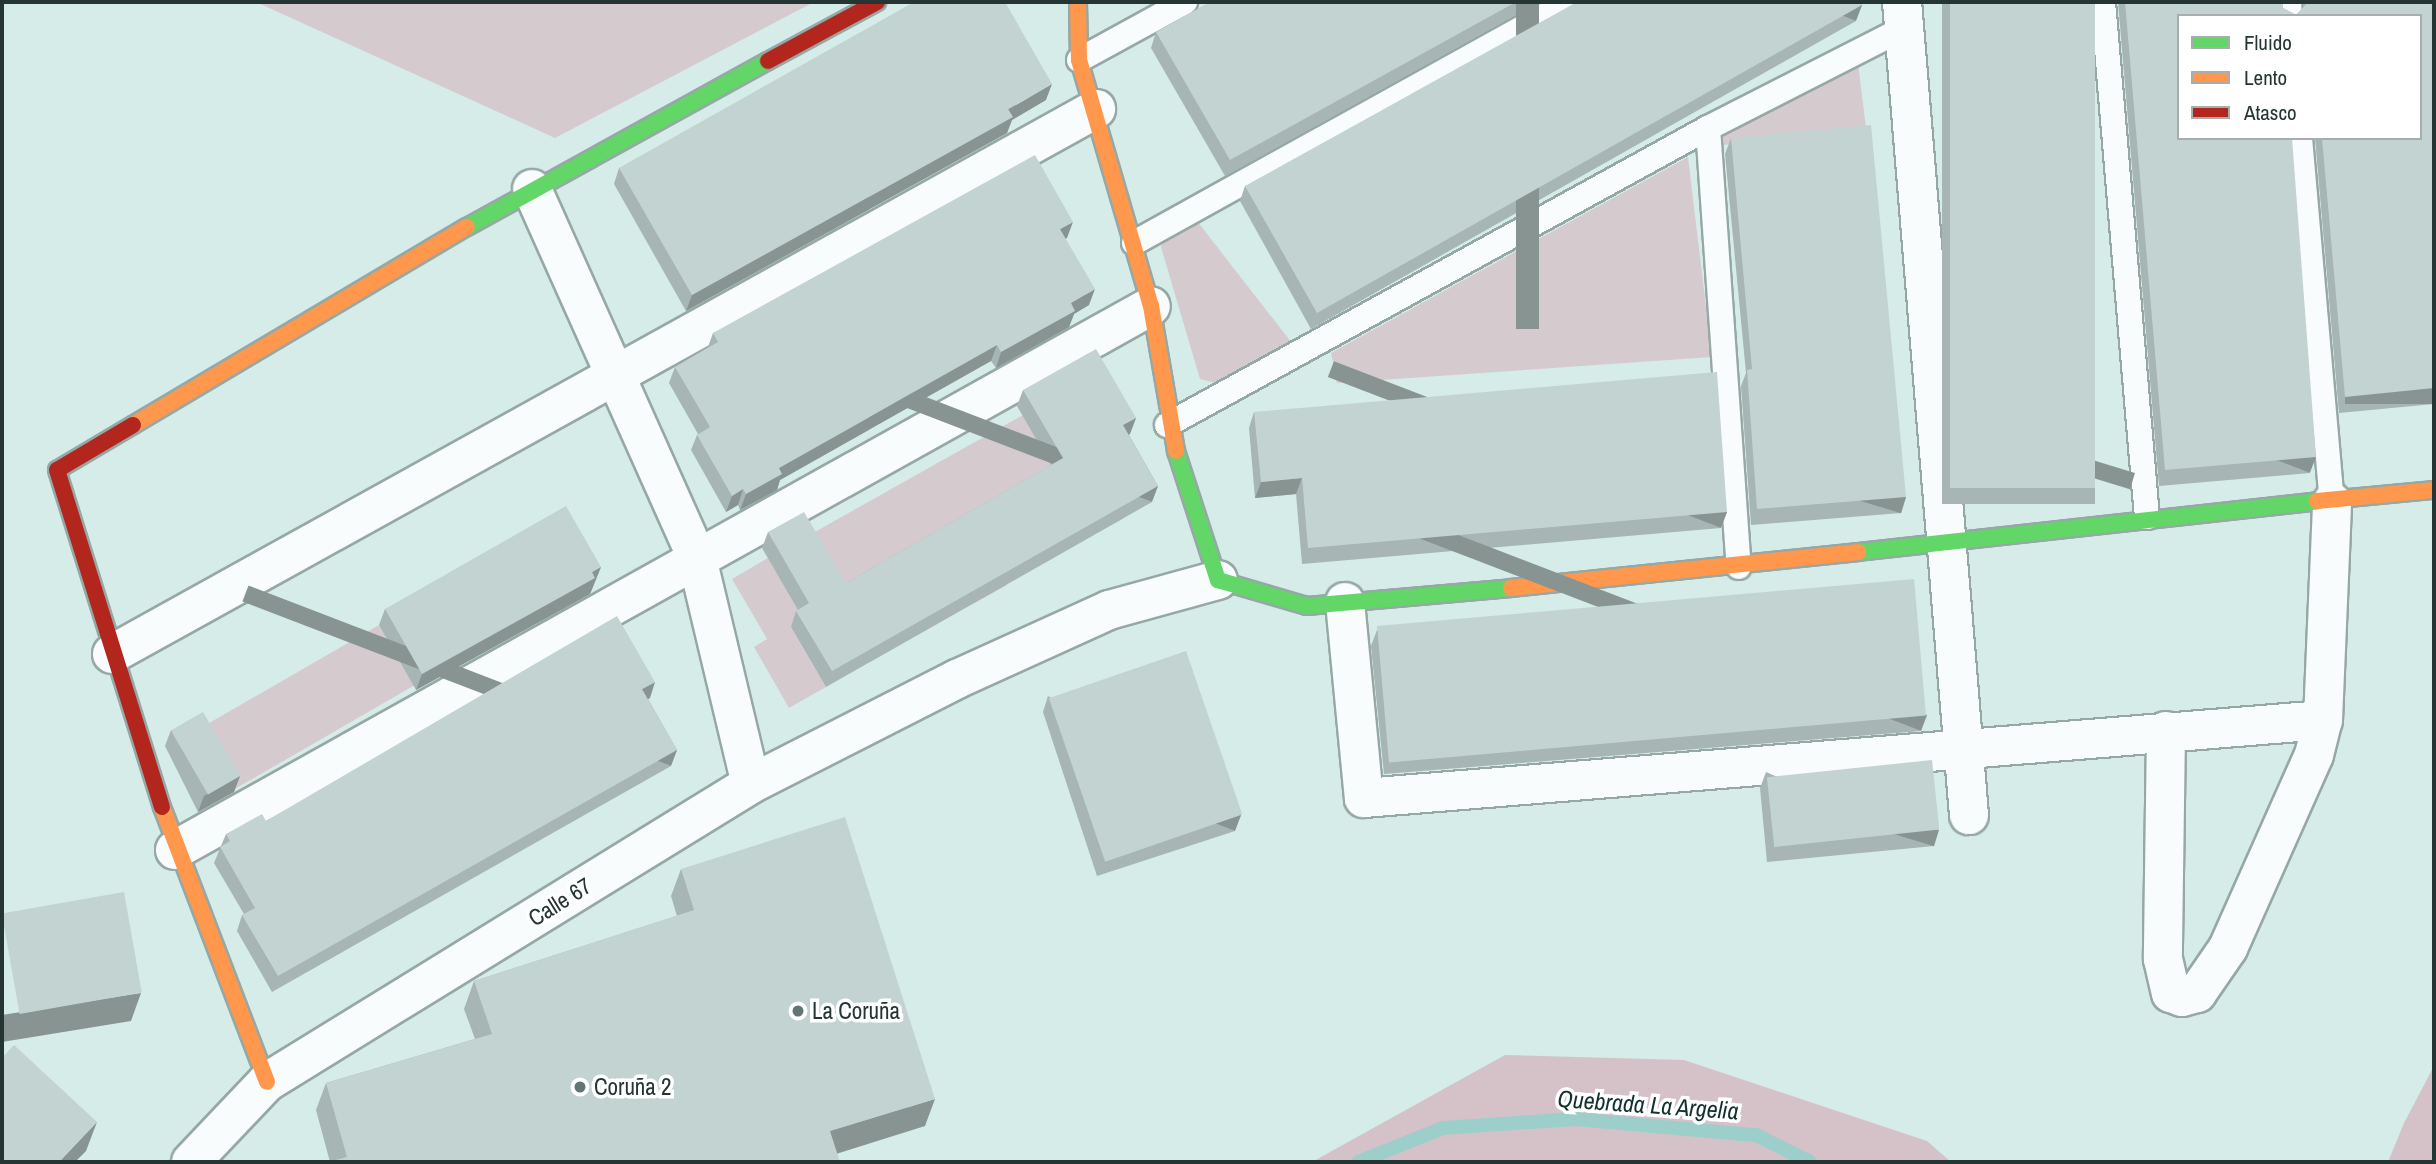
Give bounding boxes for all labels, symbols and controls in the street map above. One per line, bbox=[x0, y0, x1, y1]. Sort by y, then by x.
legend bbox=[2177, 14, 2422, 140]
text: Fluido bbox=[2244, 28, 2292, 57]
text: Lento bbox=[2244, 63, 2287, 92]
text: Atasco bbox=[2244, 98, 2297, 127]
street label: Calle 67 bbox=[523, 872, 597, 932]
place label: La Coruña bbox=[812, 997, 900, 1025]
marker: La Coruña bbox=[790, 1003, 806, 1019]
place label: Coruña 2 bbox=[594, 1073, 672, 1101]
marker: Coruña 2 bbox=[572, 1079, 588, 1095]
water label: Quebrada La Argelia bbox=[1556, 1084, 1740, 1126]

